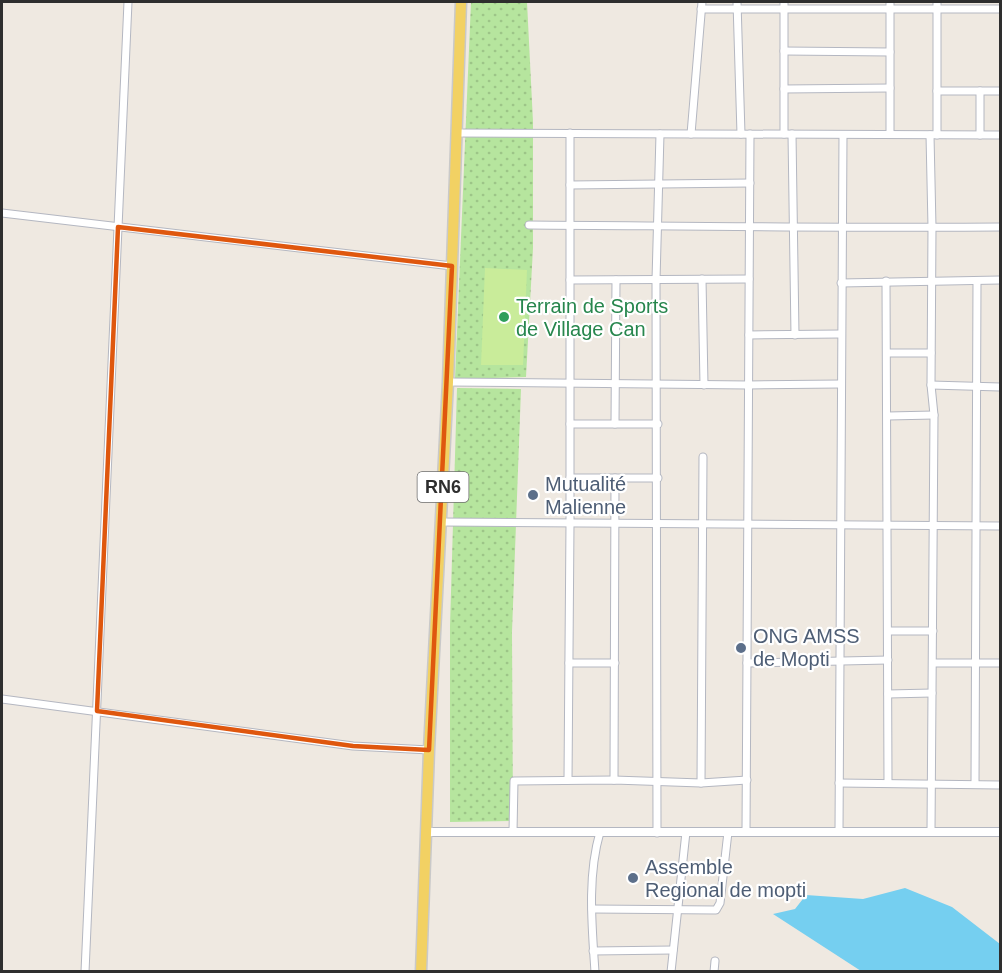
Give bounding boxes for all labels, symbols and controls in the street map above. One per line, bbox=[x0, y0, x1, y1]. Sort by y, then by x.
place label: Terrain de Sports de Village Can bbox=[516, 295, 668, 340]
marker: Terrain de Sports de Village Can bbox=[497, 310, 511, 324]
road number: RN6 bbox=[418, 472, 468, 502]
place label: Mutualité Malienne bbox=[545, 473, 626, 518]
marker: Mutualité Malienne bbox=[526, 488, 540, 502]
place label: ONG AMSS de Mopti bbox=[753, 625, 860, 670]
marker: ONG AMSS de Mopti bbox=[734, 641, 748, 655]
place label: Assemble Regional de mopti bbox=[645, 856, 806, 901]
marker: Assemble Regional de mopti bbox=[626, 871, 640, 885]

